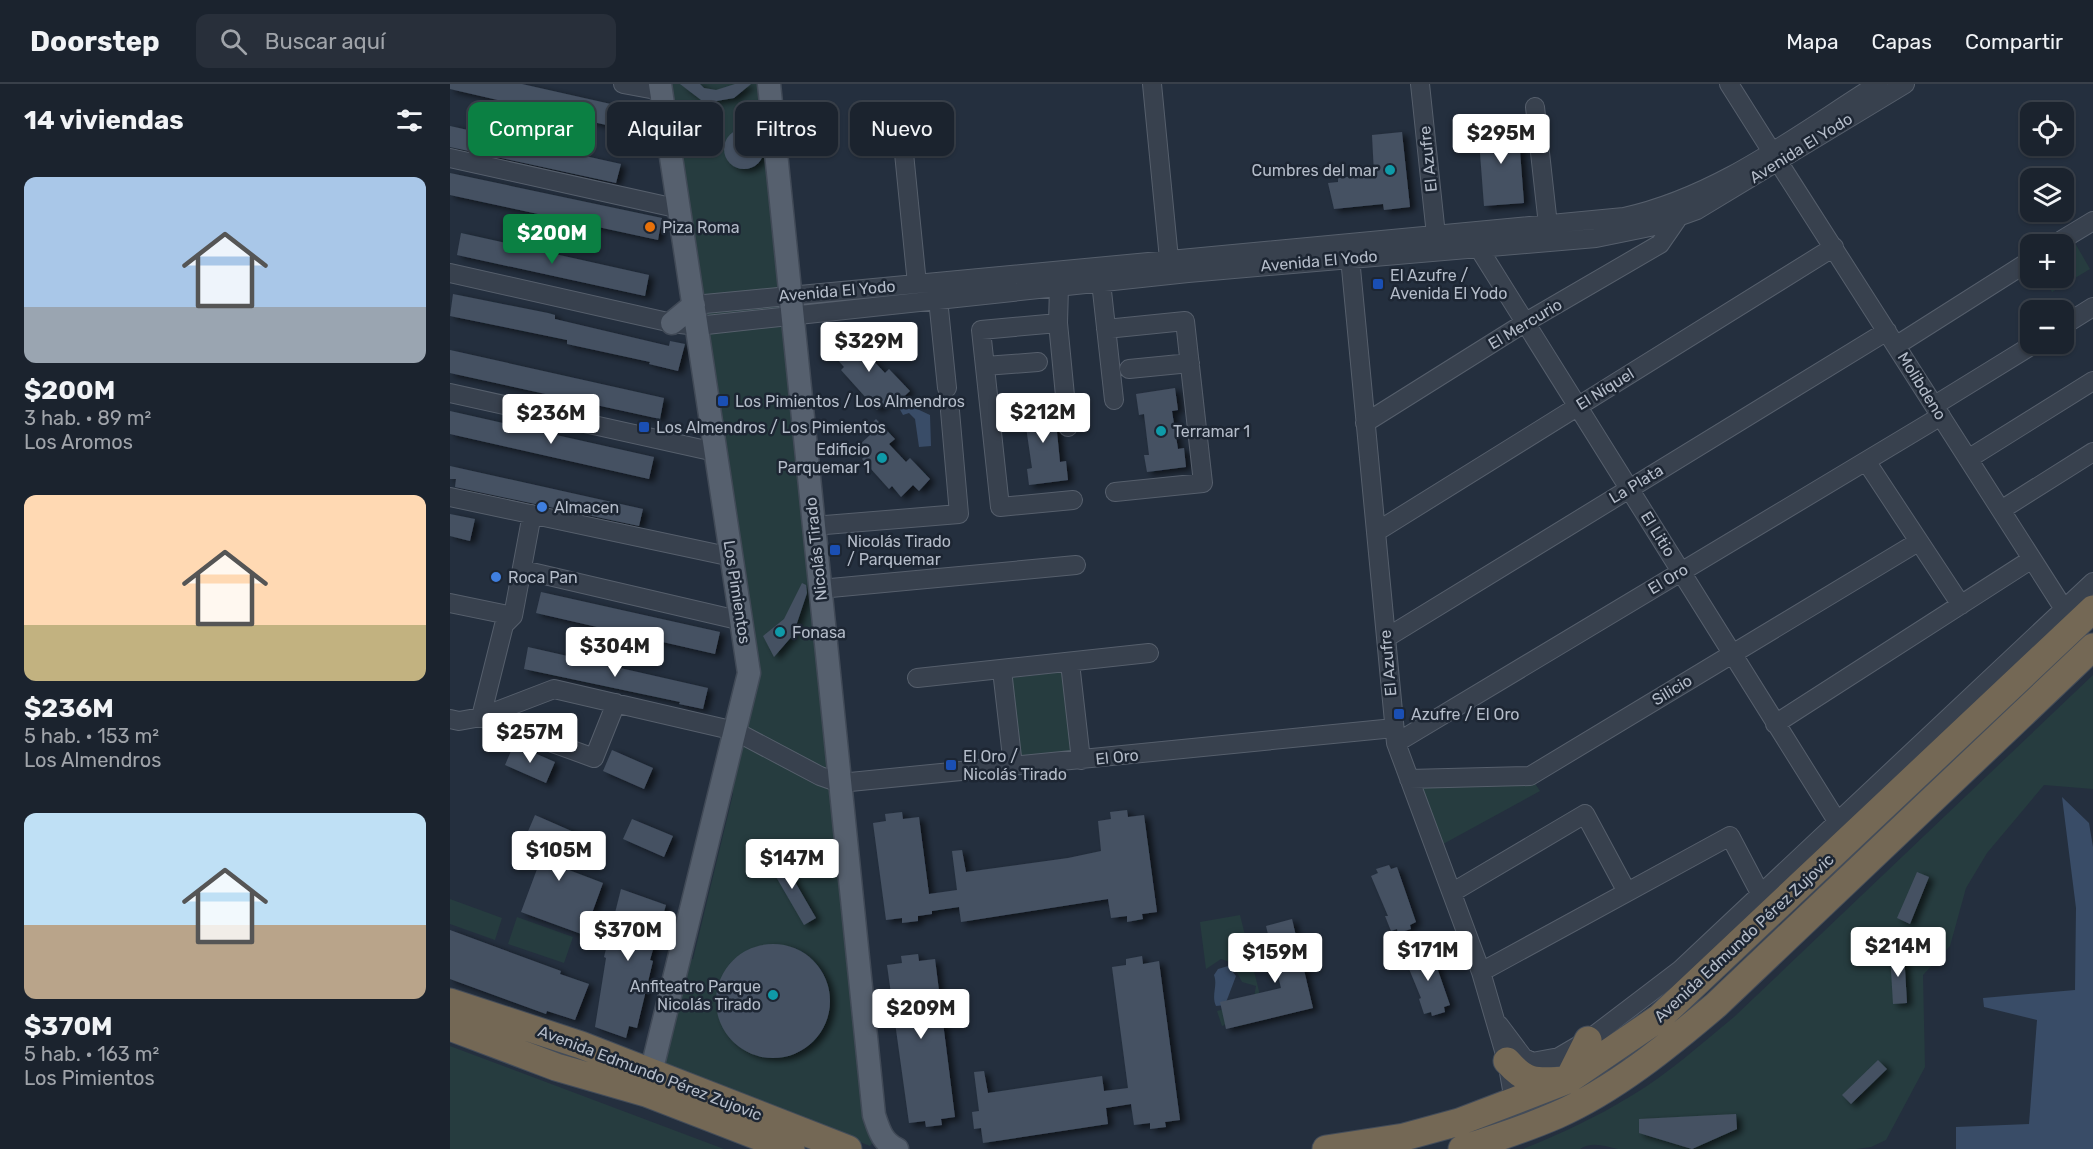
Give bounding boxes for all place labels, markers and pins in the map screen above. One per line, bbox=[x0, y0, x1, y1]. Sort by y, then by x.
pin: $295M bbox=[1459, 114, 1543, 165]
place label: Cumbres del mar bbox=[1252, 161, 1378, 180]
marker: Cumbres del mar bbox=[1383, 163, 1397, 177]
pin: $200M bbox=[510, 214, 594, 265]
place label: Piza Roma bbox=[662, 218, 740, 237]
marker: Piza Roma bbox=[643, 220, 657, 234]
place label: El Azufre / Avenida El Yodo bbox=[1390, 266, 1508, 303]
marker: El Azufre / Avenida El Yodo bbox=[1371, 277, 1385, 291]
pin: $329M bbox=[827, 322, 911, 373]
place label: Los Pimientos / Los Almendros bbox=[735, 392, 965, 411]
pin: $212M bbox=[1001, 393, 1085, 444]
pin: $236M bbox=[509, 394, 593, 445]
marker: Los Pimientos / Los Almendros bbox=[716, 394, 730, 408]
place label: Los Almendros / Los Pimientos bbox=[656, 418, 886, 437]
marker: Los Almendros / Los Pimientos bbox=[637, 420, 651, 434]
place label: Terramar 1 bbox=[1173, 422, 1250, 441]
marker: Terramar 1 bbox=[1154, 424, 1168, 438]
place label: Edificio Parquemar 1 bbox=[777, 440, 870, 477]
marker: Edificio Parquemar 1 bbox=[875, 451, 889, 465]
place label: Almacen bbox=[554, 498, 619, 517]
marker: Almacen bbox=[535, 500, 549, 514]
place label: Nicolás Tirado / Parquemar bbox=[847, 532, 951, 569]
marker: Nicolás Tirado / Parquemar bbox=[828, 543, 842, 557]
place label: Roca Pan bbox=[508, 568, 578, 587]
marker: Roca Pan bbox=[489, 570, 503, 584]
place label: Fonasa bbox=[792, 623, 846, 642]
marker: Fonasa bbox=[773, 625, 787, 639]
pin: $304M bbox=[573, 627, 657, 678]
place label: Azufre / El Oro bbox=[1411, 705, 1520, 724]
marker: Azufre / El Oro bbox=[1392, 707, 1406, 721]
pin: $257M bbox=[488, 713, 572, 764]
place label: El Oro / Nicolás Tirado bbox=[963, 747, 1067, 784]
marker: El Oro / Nicolás Tirado bbox=[944, 758, 958, 772]
pin: $105M bbox=[517, 831, 601, 882]
pin: $147M bbox=[750, 839, 834, 890]
pin: $370M bbox=[586, 911, 670, 962]
pin: $214M bbox=[1856, 927, 1940, 978]
pin: $171M bbox=[1386, 931, 1470, 982]
pin: $159M bbox=[1233, 933, 1317, 984]
place label: Anfiteatro Parque Nicolás Tirado bbox=[630, 977, 761, 1014]
marker: Anfiteatro Parque Nicolás Tirado bbox=[766, 988, 780, 1002]
pin: $209M bbox=[879, 989, 963, 1040]

